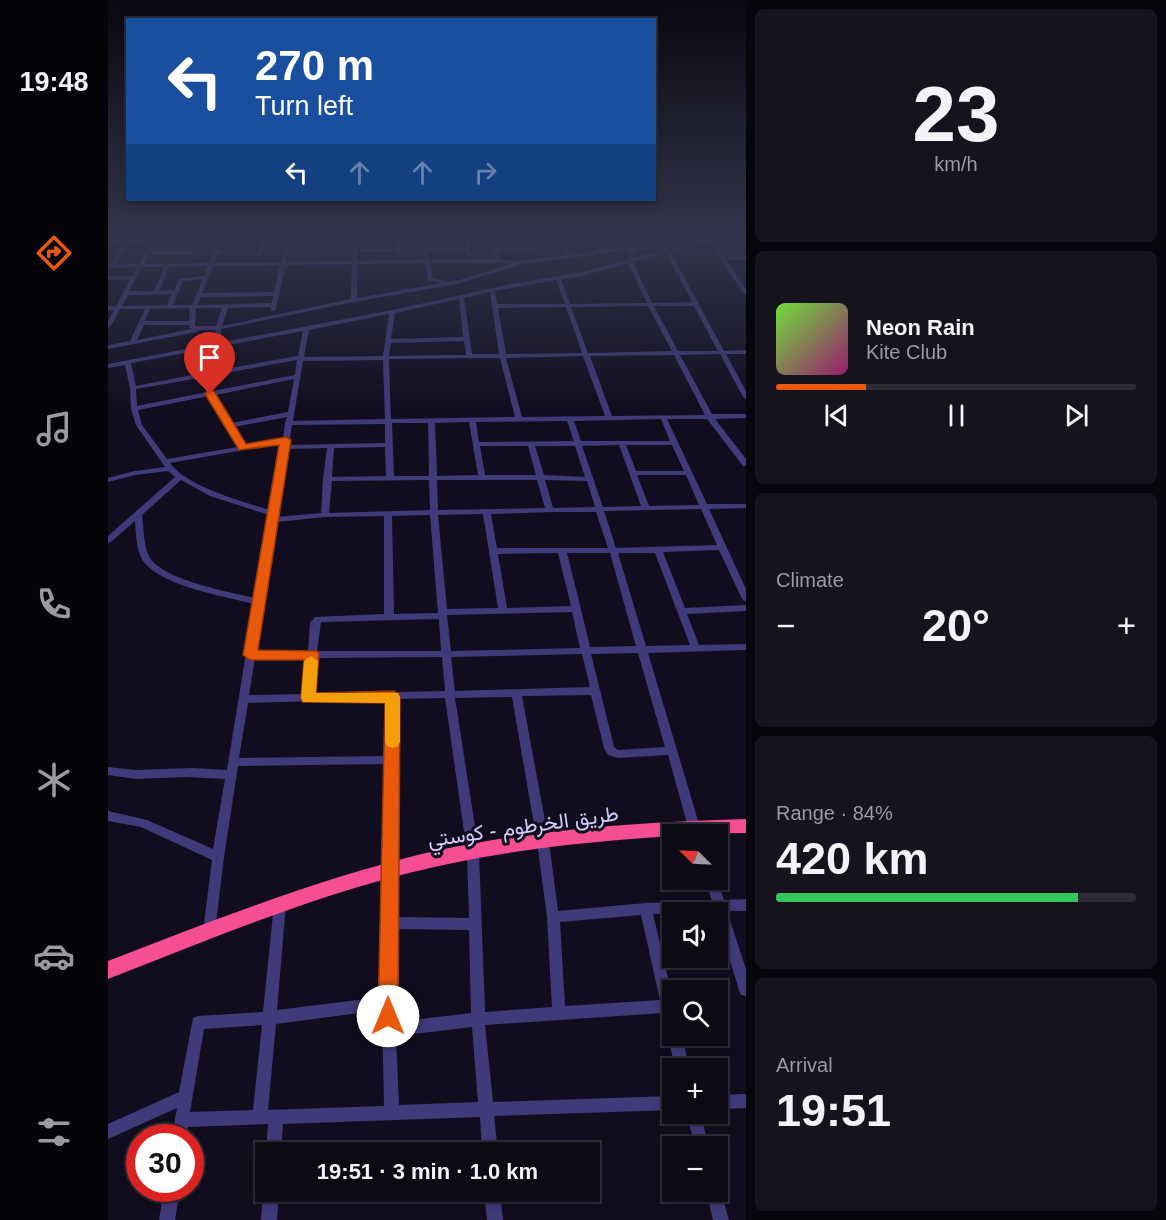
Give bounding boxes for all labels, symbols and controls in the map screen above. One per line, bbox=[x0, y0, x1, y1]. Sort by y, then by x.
icon: left bbox=[156, 42, 234, 120]
text: 270 m bbox=[255, 42, 374, 89]
text: 19:48 bbox=[19, 67, 89, 97]
text: 23 bbox=[913, 70, 999, 158]
text: Turn left bbox=[255, 91, 353, 121]
text: km/h bbox=[934, 153, 978, 175]
icon: left bbox=[280, 156, 313, 189]
icon: ahead bbox=[343, 156, 376, 189]
icon: ahead bbox=[406, 156, 439, 189]
icon: right bbox=[469, 156, 502, 189]
icon: directions bbox=[33, 232, 75, 274]
text: Neon Rain bbox=[866, 315, 975, 340]
pin bbox=[184, 332, 235, 394]
icon: arrive bbox=[193, 341, 226, 374]
text: Kite Club bbox=[866, 341, 947, 363]
icon: previous bbox=[820, 399, 853, 432]
icon: pause bbox=[940, 399, 973, 432]
icon: next bbox=[1060, 399, 1093, 432]
icon: music bbox=[33, 408, 75, 450]
text: Climate bbox=[776, 569, 844, 591]
icon: phone bbox=[33, 583, 75, 625]
text: 20° bbox=[922, 600, 990, 651]
text: − bbox=[776, 607, 795, 644]
text: + bbox=[1117, 607, 1136, 644]
icon: climate bbox=[33, 759, 75, 801]
street label: طريق الخرطوم - كوستي bbox=[426, 801, 621, 857]
text: Range · 84% bbox=[776, 802, 893, 824]
north arrow bbox=[662, 824, 728, 890]
map controls bbox=[662, 824, 728, 1202]
text: 420 km bbox=[776, 833, 929, 884]
button: sound bbox=[662, 902, 728, 968]
icon: car bbox=[33, 935, 75, 977]
button: search bbox=[662, 980, 728, 1046]
position arrow bbox=[356, 984, 420, 1048]
text: Arrival bbox=[776, 1054, 833, 1076]
button: + bbox=[662, 1058, 728, 1124]
text: 19:51 bbox=[776, 1085, 891, 1136]
icon: filters bbox=[33, 1111, 75, 1153]
speed limit sign: 30 bbox=[126, 1124, 204, 1202]
button: − bbox=[662, 1136, 728, 1202]
text: 19:51 · 3 min · 1.0 km bbox=[317, 1159, 538, 1184]

